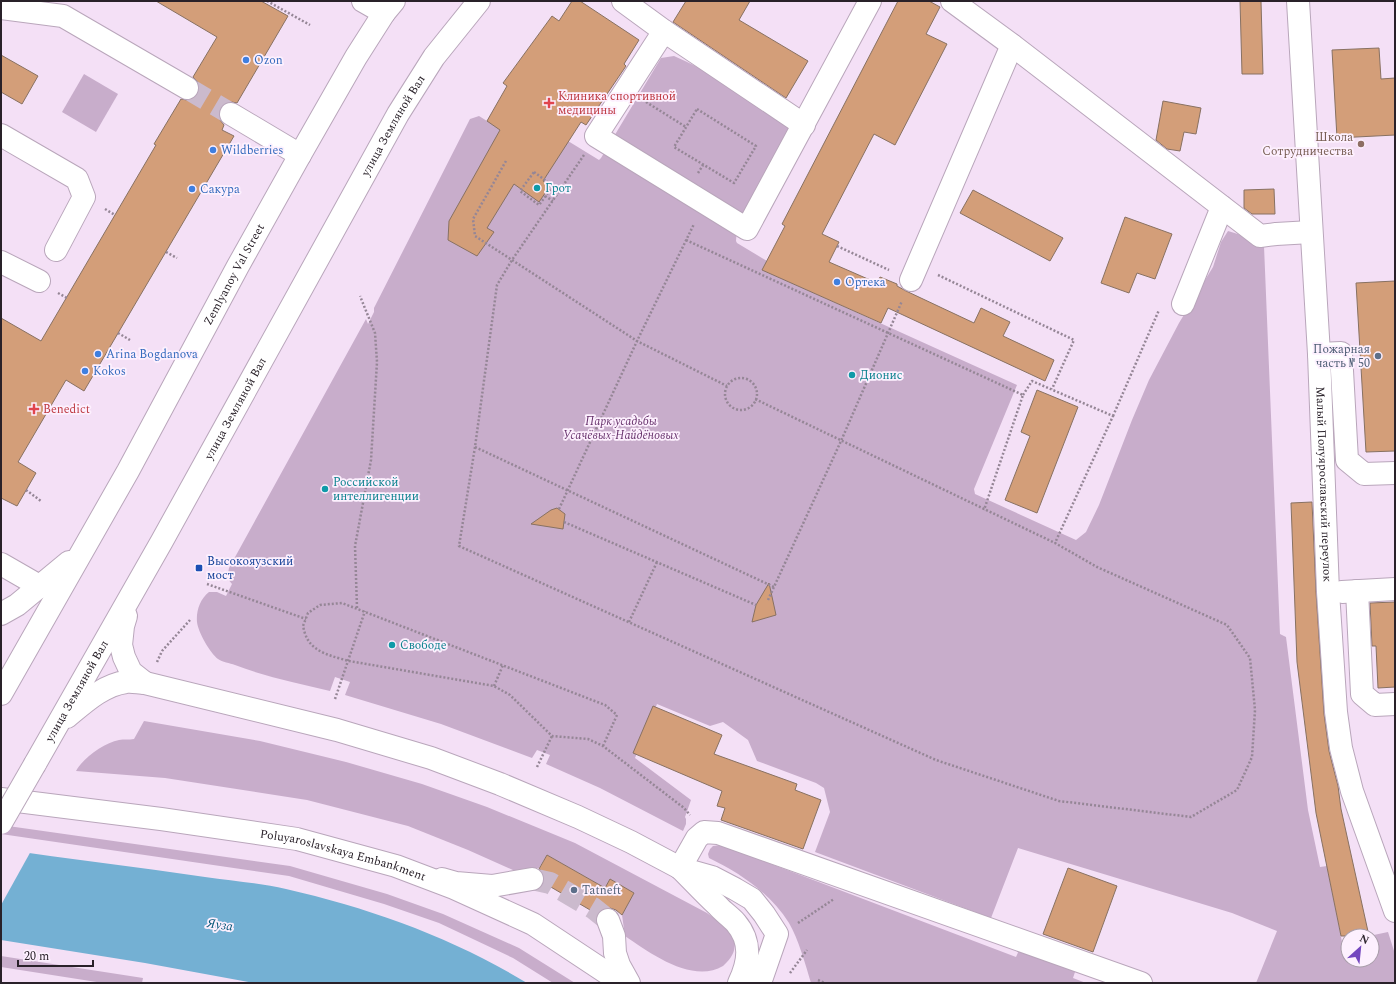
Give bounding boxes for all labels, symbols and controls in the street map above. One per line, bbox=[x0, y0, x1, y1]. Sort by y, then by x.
place label: Ozon bbox=[254, 51, 283, 70]
marker: Ozon bbox=[241, 55, 251, 65]
street label: улица Земляной Вал bbox=[356, 71, 430, 181]
place label: Клиника спортивной медицины bbox=[558, 87, 676, 120]
marker: Клиника спортивной медицины bbox=[543, 97, 555, 109]
place label: Школа Сотрудничества bbox=[1262, 128, 1353, 161]
marker: Школа Сотрудничества bbox=[1356, 139, 1366, 149]
place label: Wildberries bbox=[221, 141, 284, 160]
marker: Wildberries bbox=[208, 145, 218, 155]
place label: Грот bbox=[545, 179, 571, 198]
place label: Сакура bbox=[200, 180, 240, 199]
marker: Грот bbox=[532, 183, 542, 193]
marker: Сакура bbox=[187, 184, 197, 194]
street label: Zemlyanoy Val Street bbox=[199, 220, 270, 329]
place label: Ортека bbox=[845, 273, 886, 292]
marker: Ортека bbox=[832, 277, 842, 287]
place label: Пожарная часть № 50 bbox=[1313, 340, 1370, 373]
place label: Arina Bogdanova bbox=[106, 345, 198, 364]
marker: Arina Bogdanova bbox=[93, 349, 103, 359]
marker: Пожарная часть № 50 bbox=[1373, 351, 1383, 361]
street label: улица Земляной Вал bbox=[199, 354, 272, 464]
place label: Kokos bbox=[93, 362, 126, 381]
marker: Kokos bbox=[80, 366, 90, 376]
place label: Дионис bbox=[860, 366, 903, 385]
marker: Дионис bbox=[847, 370, 857, 380]
street label: Малый Полуярославский переулок bbox=[1310, 386, 1337, 583]
place label: Benedict bbox=[43, 400, 90, 419]
marker: Benedict bbox=[28, 403, 40, 415]
park label: Парк усадьбы Усачёвых-Найдёновых bbox=[563, 412, 679, 445]
place label: Российской интеллигенции bbox=[333, 473, 419, 506]
marker: Российской интеллигенции bbox=[320, 484, 330, 494]
place label: Высокояузский мост bbox=[207, 552, 293, 585]
marker: Высокояузский мост bbox=[194, 563, 204, 573]
place label: Свободе bbox=[400, 636, 447, 655]
street label: улица Земляной Вал bbox=[40, 637, 114, 747]
marker: Свободе bbox=[387, 640, 397, 650]
street label: Poluyaroslavskaya Embankment bbox=[259, 825, 429, 886]
place label: Tatneft bbox=[582, 881, 621, 900]
marker: Tatneft bbox=[569, 885, 579, 895]
water label: Яуза bbox=[204, 913, 235, 937]
north arrow bbox=[1340, 928, 1380, 968]
text: N bbox=[1356, 930, 1372, 949]
scale bar bbox=[18, 942, 93, 968]
text: 20 m bbox=[24, 947, 49, 966]

